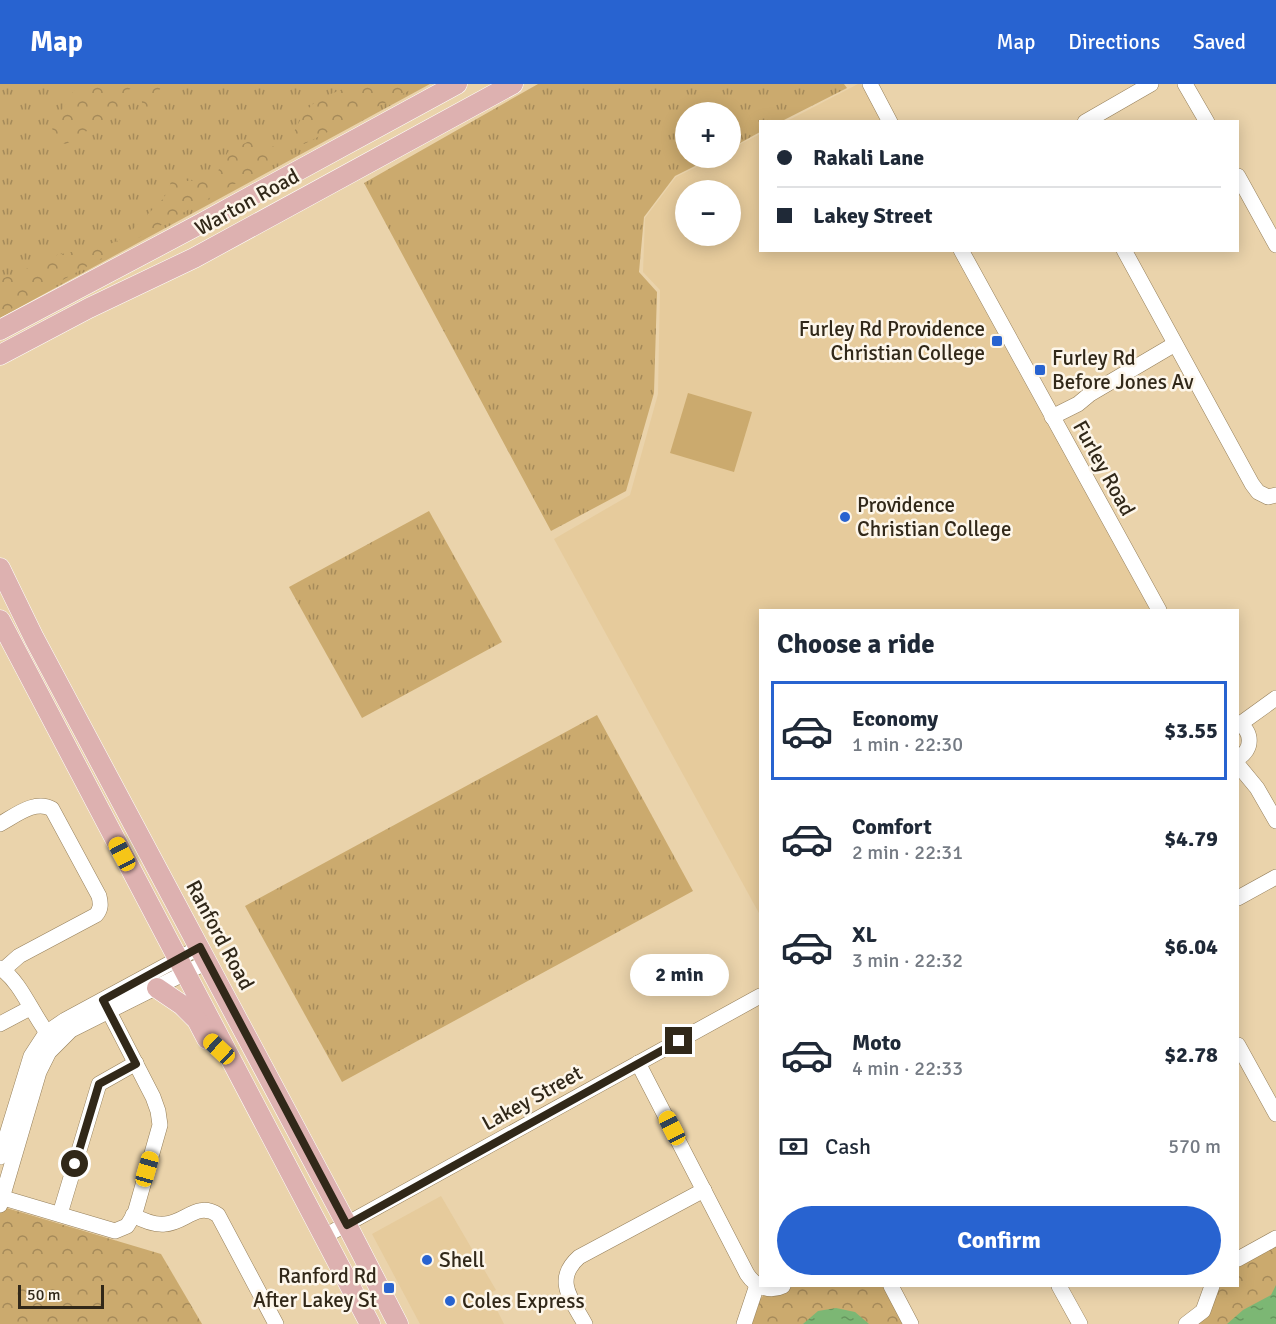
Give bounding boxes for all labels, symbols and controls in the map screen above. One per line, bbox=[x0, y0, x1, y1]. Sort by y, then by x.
text: Map bbox=[30, 25, 83, 59]
text: Map bbox=[997, 29, 1035, 55]
text: Directions bbox=[1068, 29, 1160, 55]
text: Saved bbox=[1193, 29, 1246, 55]
map controls bbox=[675, 102, 741, 246]
button: + bbox=[675, 102, 741, 168]
text: Rakali Lane bbox=[813, 144, 924, 171]
street label: Warton Road bbox=[190, 163, 304, 241]
button: − bbox=[675, 180, 741, 246]
text: Lakey Street bbox=[813, 202, 932, 229]
place label: Furley Rd Providence Christian College bbox=[799, 316, 985, 366]
marker: Furley Rd Providence Christian College bbox=[990, 334, 1004, 348]
place label: Furley Rd Before Jones Av bbox=[1052, 345, 1194, 395]
marker: Furley Rd Before Jones Av bbox=[1033, 363, 1047, 377]
street label: Furley Road bbox=[1067, 416, 1141, 520]
place label: Providence Christian College bbox=[857, 492, 1011, 542]
marker: Providence Christian College bbox=[838, 510, 852, 524]
text: Choose a ride bbox=[777, 628, 935, 661]
icon: car bbox=[780, 704, 834, 758]
text: Economy bbox=[852, 705, 938, 732]
text: $3.55 bbox=[1164, 717, 1218, 744]
text: 1 min · 22:30 bbox=[852, 732, 963, 757]
icon: car bbox=[780, 812, 834, 866]
text: Comfort bbox=[852, 813, 932, 840]
text: $4.79 bbox=[1164, 825, 1218, 852]
car bbox=[106, 834, 138, 874]
text: 2 min · 22:31 bbox=[852, 840, 963, 865]
street label: Ranford Road bbox=[180, 876, 260, 994]
icon: car bbox=[780, 920, 834, 974]
text: XL bbox=[852, 921, 877, 948]
text: $6.04 bbox=[1164, 933, 1218, 960]
text: 3 min · 22:32 bbox=[852, 948, 963, 973]
callout: 2 min bbox=[630, 954, 728, 996]
text: 2 min bbox=[655, 962, 704, 987]
route end bbox=[665, 1027, 692, 1054]
icon: car bbox=[780, 1028, 834, 1082]
text: Moto bbox=[852, 1029, 901, 1056]
car bbox=[200, 1030, 238, 1068]
text: $2.78 bbox=[1164, 1041, 1218, 1068]
text: 4 min · 22:33 bbox=[852, 1056, 963, 1081]
street label: Lakey Street bbox=[477, 1060, 587, 1136]
car bbox=[656, 1108, 688, 1148]
icon: cash bbox=[777, 1130, 810, 1163]
text: Cash bbox=[825, 1133, 871, 1160]
text: 570 m bbox=[1168, 1134, 1221, 1159]
car bbox=[133, 1149, 161, 1189]
route start bbox=[61, 1150, 88, 1177]
button: Confirm bbox=[777, 1206, 1221, 1275]
place label: Shell bbox=[439, 1247, 485, 1273]
marker: Shell bbox=[420, 1253, 434, 1267]
place label: Ranford Rd After Lakey St bbox=[253, 1263, 377, 1313]
marker: Ranford Rd After Lakey St bbox=[382, 1281, 396, 1295]
scale bar bbox=[18, 1282, 104, 1310]
text: 50 m bbox=[27, 1285, 61, 1305]
place label: Coles Express bbox=[462, 1288, 585, 1314]
marker: Coles Express bbox=[443, 1294, 457, 1308]

